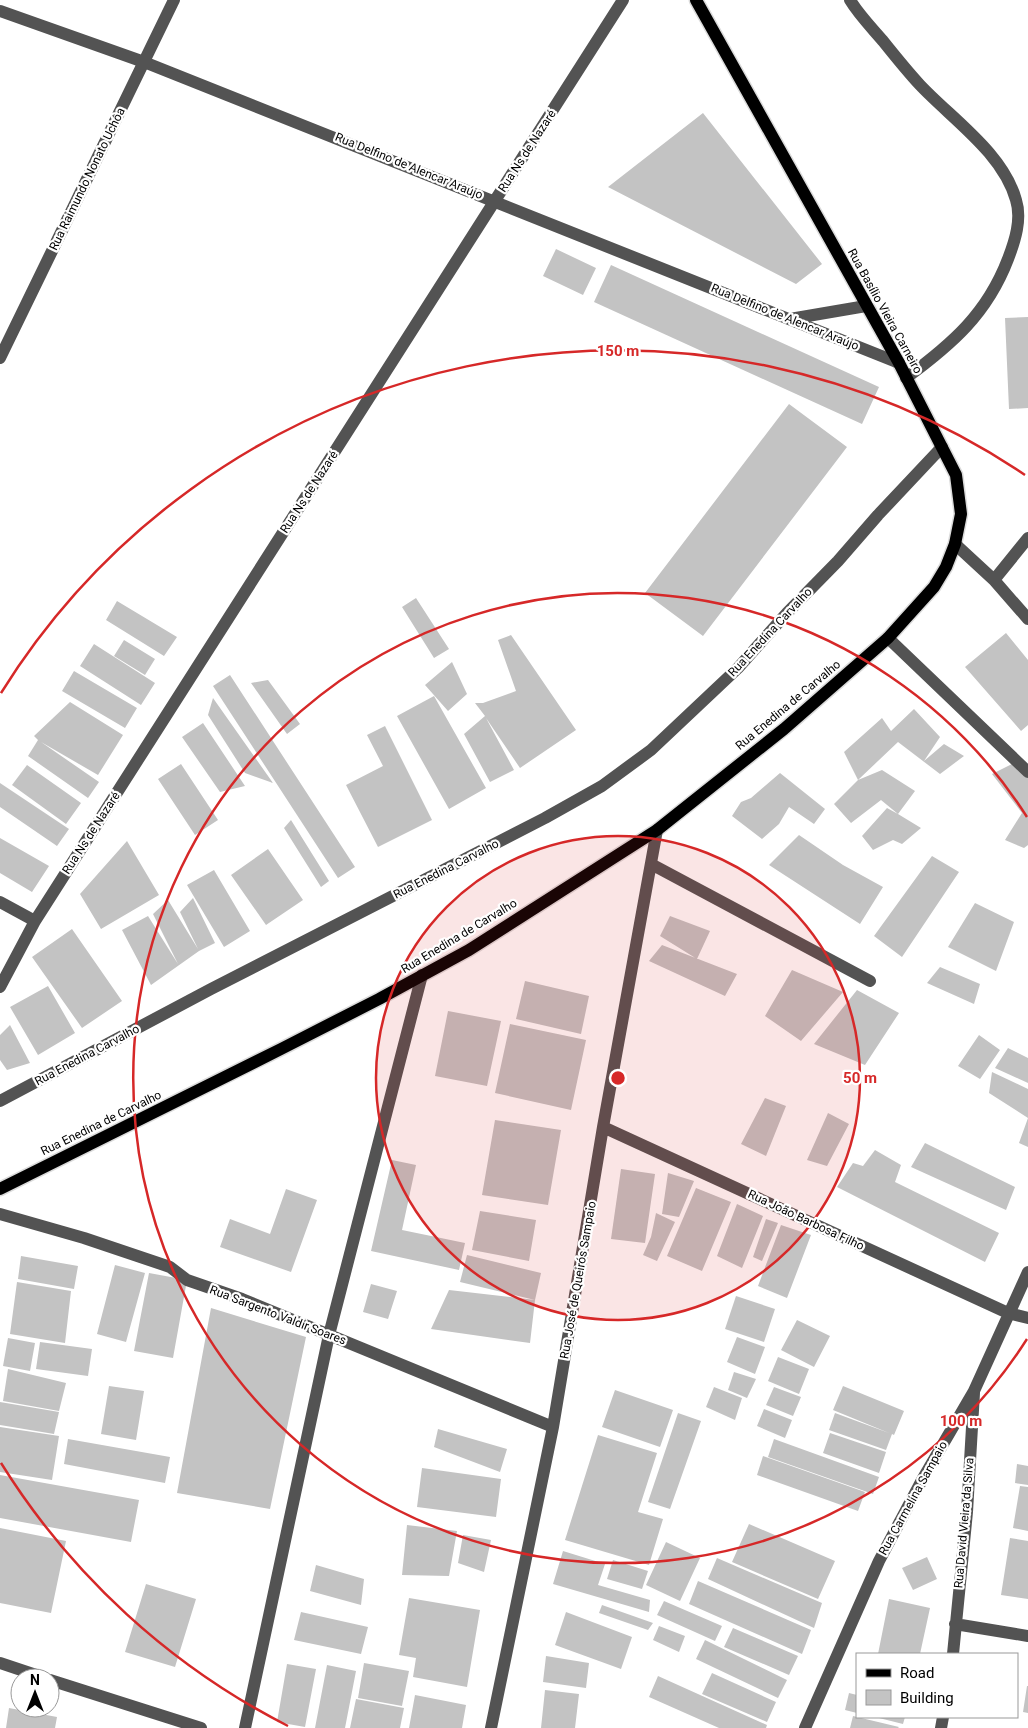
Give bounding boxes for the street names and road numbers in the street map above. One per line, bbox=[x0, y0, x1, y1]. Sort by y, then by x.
street label: Rua Raimundo Nonato Uchôa bbox=[46, 105, 128, 253]
street label: Rua Ns de Nazaré bbox=[495, 107, 559, 195]
street label: Rua Delfino de Alencar Araújo bbox=[333, 130, 485, 202]
street label: Rua Basílio Vieira Carneiro bbox=[845, 246, 925, 376]
street label: Rua Delfino de Alencar Araújo bbox=[709, 281, 861, 353]
street label: Rua Ns de Nazaré bbox=[277, 448, 341, 536]
street label: Rua Enedina Carvalho bbox=[725, 585, 815, 679]
street label: Rua Enedina de Carvalho bbox=[733, 657, 843, 753]
street label: Rua Ns de Nazaré bbox=[59, 789, 123, 877]
street label: Rua Enedina Carvalho bbox=[391, 836, 501, 902]
street label: Rua Enedina de Carvalho bbox=[399, 896, 519, 976]
street label: Rua Enedina Carvalho bbox=[32, 1021, 142, 1088]
street label: Rua Enedina de Carvalho bbox=[38, 1088, 164, 1158]
street label: Rua João Barbosa Filho bbox=[746, 1187, 866, 1253]
street label: Rua José de Queirós Sampaio bbox=[557, 1200, 599, 1360]
street label: Rua Sargento Valdir Soares bbox=[208, 1282, 348, 1348]
street label: Rua Carmelina Sampaio bbox=[876, 1439, 950, 1557]
street label: Rua David Vieira da Silva bbox=[951, 1457, 977, 1589]

